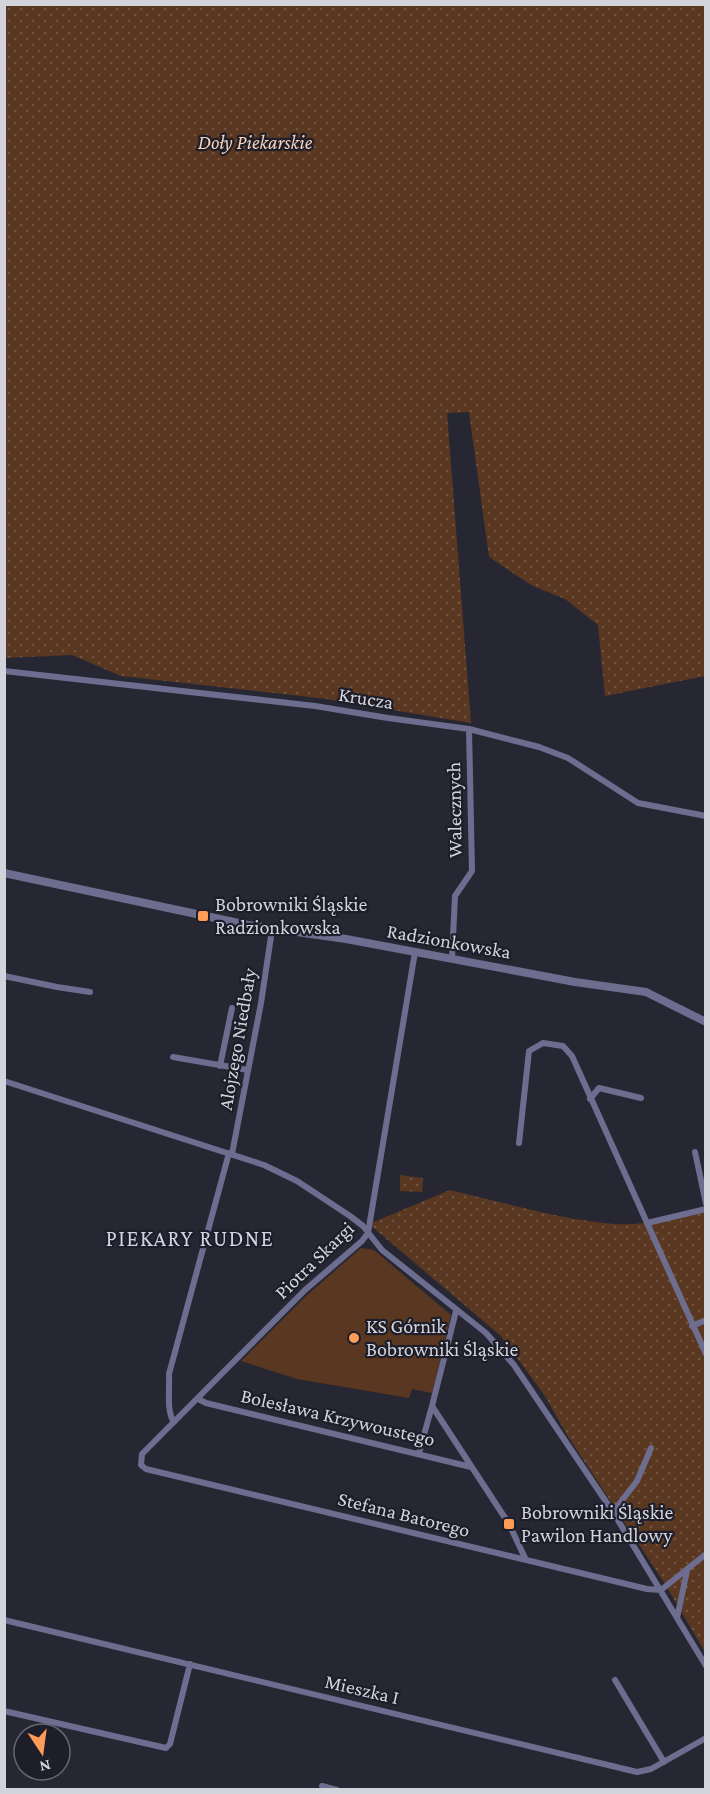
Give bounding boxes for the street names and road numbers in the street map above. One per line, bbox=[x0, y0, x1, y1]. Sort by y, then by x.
street label: Krucza bbox=[337, 683, 395, 713]
street label: Walecznych bbox=[442, 761, 467, 858]
street label: Radzionkowska bbox=[385, 919, 513, 963]
street label: Alojzego Niedbały bbox=[214, 965, 261, 1112]
street label: Piotra Skargi bbox=[270, 1217, 359, 1304]
street label: Bolesława Krzywoustego bbox=[238, 1384, 437, 1451]
street label: Stefana Batorego bbox=[336, 1487, 472, 1542]
street label: Mieszka I bbox=[323, 1670, 401, 1708]

